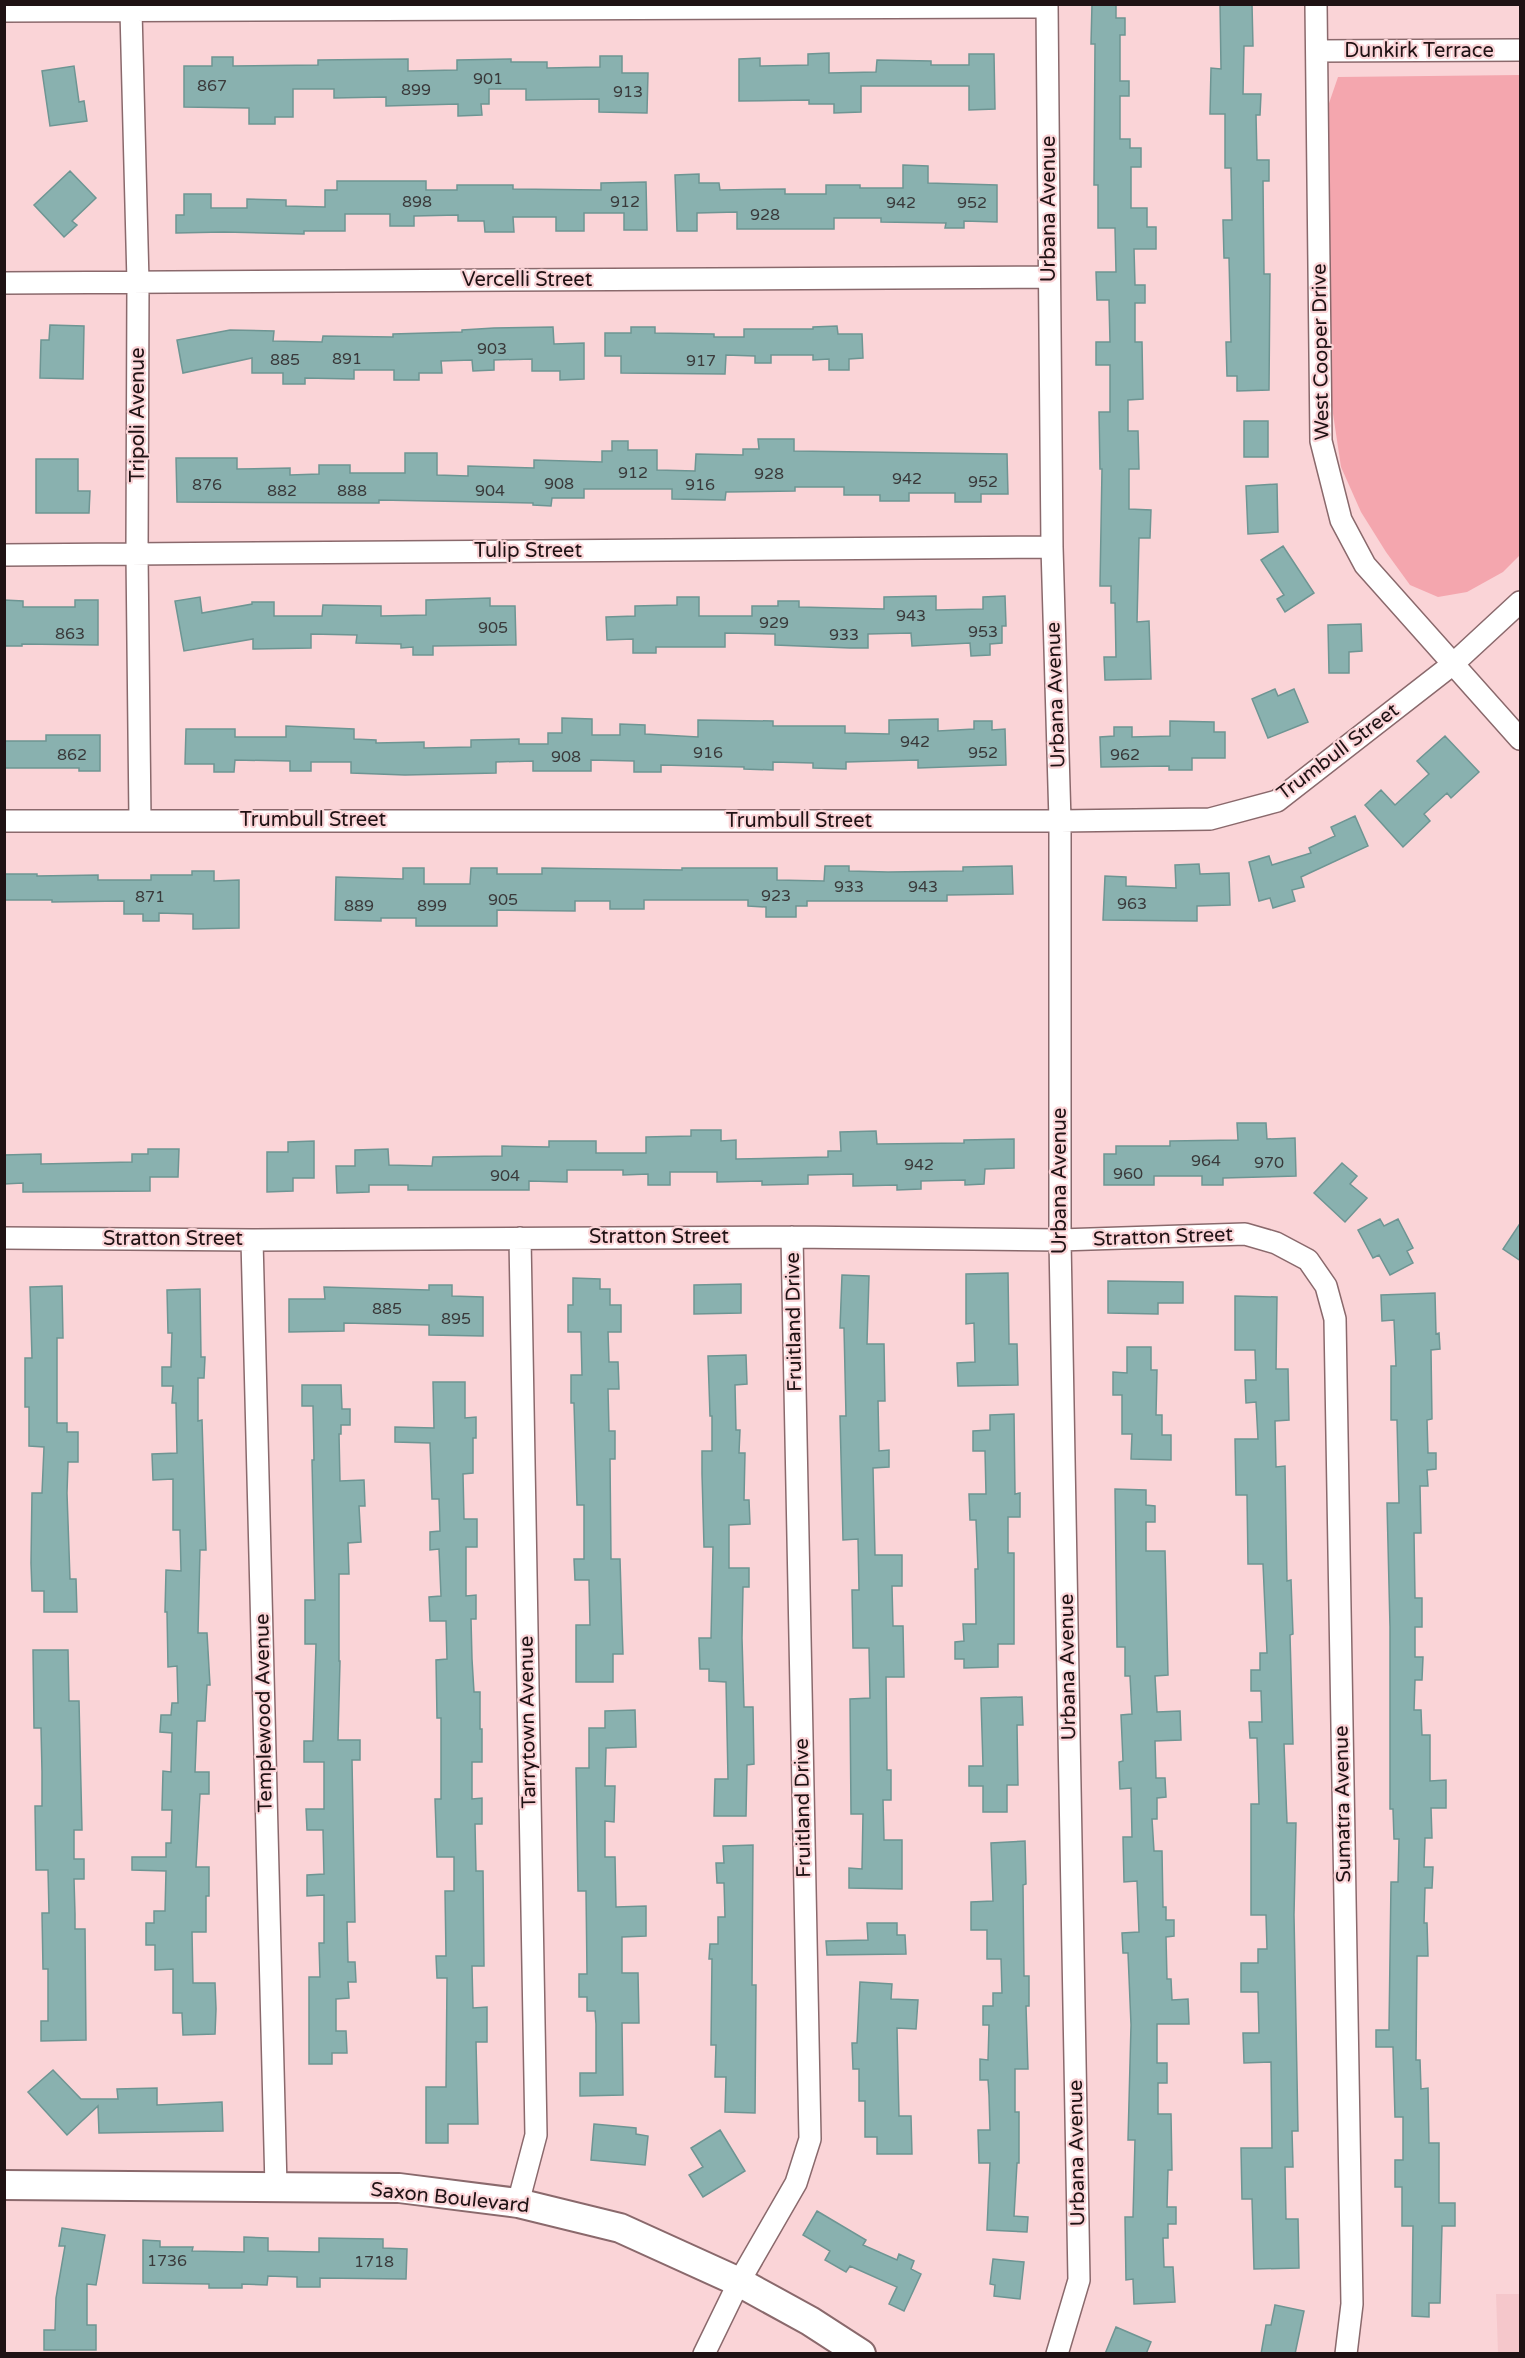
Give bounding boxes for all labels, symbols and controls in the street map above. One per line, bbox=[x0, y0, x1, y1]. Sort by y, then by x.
street label: Dunkirk Terrace bbox=[1344, 39, 1494, 63]
house number: 901 bbox=[473, 69, 503, 89]
house number: 867 bbox=[197, 76, 227, 96]
house number: 899 bbox=[401, 80, 431, 100]
house number: 913 bbox=[613, 82, 643, 102]
street label: Urbana Avenue bbox=[1037, 136, 1061, 282]
house number: 898 bbox=[402, 192, 432, 212]
house number: 912 bbox=[610, 192, 640, 212]
house number: 942 bbox=[886, 193, 916, 213]
house number: 952 bbox=[957, 193, 987, 213]
house number: 928 bbox=[750, 205, 780, 225]
street label: West Cooper Drive bbox=[1307, 263, 1335, 441]
street label: Vercelli Street bbox=[462, 268, 593, 292]
house number: 903 bbox=[477, 339, 507, 359]
street label: Tripoli Avenue bbox=[126, 347, 150, 483]
house number: 891 bbox=[332, 349, 362, 369]
house number: 885 bbox=[270, 350, 300, 370]
house number: 917 bbox=[686, 351, 716, 371]
house number: 912 bbox=[618, 463, 648, 483]
house number: 928 bbox=[754, 464, 784, 484]
house number: 942 bbox=[892, 469, 922, 489]
house number: 952 bbox=[968, 472, 998, 492]
house number: 908 bbox=[544, 474, 574, 494]
house number: 876 bbox=[192, 475, 222, 495]
house number: 916 bbox=[685, 475, 715, 495]
house number: 882 bbox=[267, 481, 297, 501]
house number: 888 bbox=[337, 481, 367, 501]
house number: 904 bbox=[475, 481, 505, 501]
street label: Tulip Street bbox=[474, 539, 582, 563]
house number: 943 bbox=[896, 606, 926, 626]
house number: 929 bbox=[759, 613, 789, 633]
house number: 905 bbox=[478, 618, 508, 638]
street label: Urbana Avenue bbox=[1041, 621, 1071, 769]
house number: 953 bbox=[968, 622, 998, 642]
house number: 863 bbox=[55, 624, 85, 644]
house number: 933 bbox=[829, 625, 859, 645]
street label: Trumbull Street bbox=[1272, 698, 1404, 806]
house number: 942 bbox=[900, 732, 930, 752]
house number: 916 bbox=[693, 743, 723, 763]
house number: 952 bbox=[968, 743, 998, 763]
house number: 862 bbox=[57, 745, 87, 765]
house number: 962 bbox=[1110, 745, 1140, 765]
house number: 908 bbox=[551, 747, 581, 767]
street label: Trumbull Street bbox=[240, 808, 387, 832]
street label: Trumbull Street bbox=[726, 809, 873, 833]
house number: 933 bbox=[834, 877, 864, 897]
house number: 943 bbox=[908, 877, 938, 897]
house number: 923 bbox=[761, 886, 791, 906]
house number: 871 bbox=[135, 887, 165, 907]
house number: 905 bbox=[488, 890, 518, 910]
house number: 963 bbox=[1117, 894, 1147, 914]
house number: 889 bbox=[344, 896, 374, 916]
house number: 899 bbox=[417, 896, 447, 916]
street label: Urbana Avenue bbox=[1048, 1108, 1072, 1254]
house number: 964 bbox=[1191, 1151, 1221, 1171]
house number: 970 bbox=[1254, 1153, 1284, 1173]
house number: 942 bbox=[904, 1155, 934, 1175]
house number: 960 bbox=[1113, 1164, 1143, 1184]
house number: 904 bbox=[490, 1166, 520, 1186]
street label: Stratton Street bbox=[1093, 1223, 1234, 1251]
street label: Stratton Street bbox=[589, 1225, 729, 1249]
street label: Stratton Street bbox=[103, 1227, 243, 1251]
street label: Fruitland Drive bbox=[781, 1252, 807, 1392]
house number: 885 bbox=[372, 1299, 402, 1319]
house number: 895 bbox=[441, 1309, 471, 1329]
street label: Urbana Avenue bbox=[1055, 1594, 1081, 1740]
street label: Templewood Avenue bbox=[250, 1613, 278, 1813]
street label: Tarrytown Avenue bbox=[514, 1635, 542, 1809]
street label: Sumatra Avenue bbox=[1330, 1725, 1356, 1883]
street label: Fruitland Drive bbox=[790, 1738, 816, 1878]
street label: Urbana Avenue bbox=[1064, 2080, 1090, 2226]
street label: Saxon Boulevard bbox=[369, 2178, 531, 2218]
house number: 1736 bbox=[147, 2251, 187, 2271]
house number: 1718 bbox=[354, 2252, 394, 2272]

